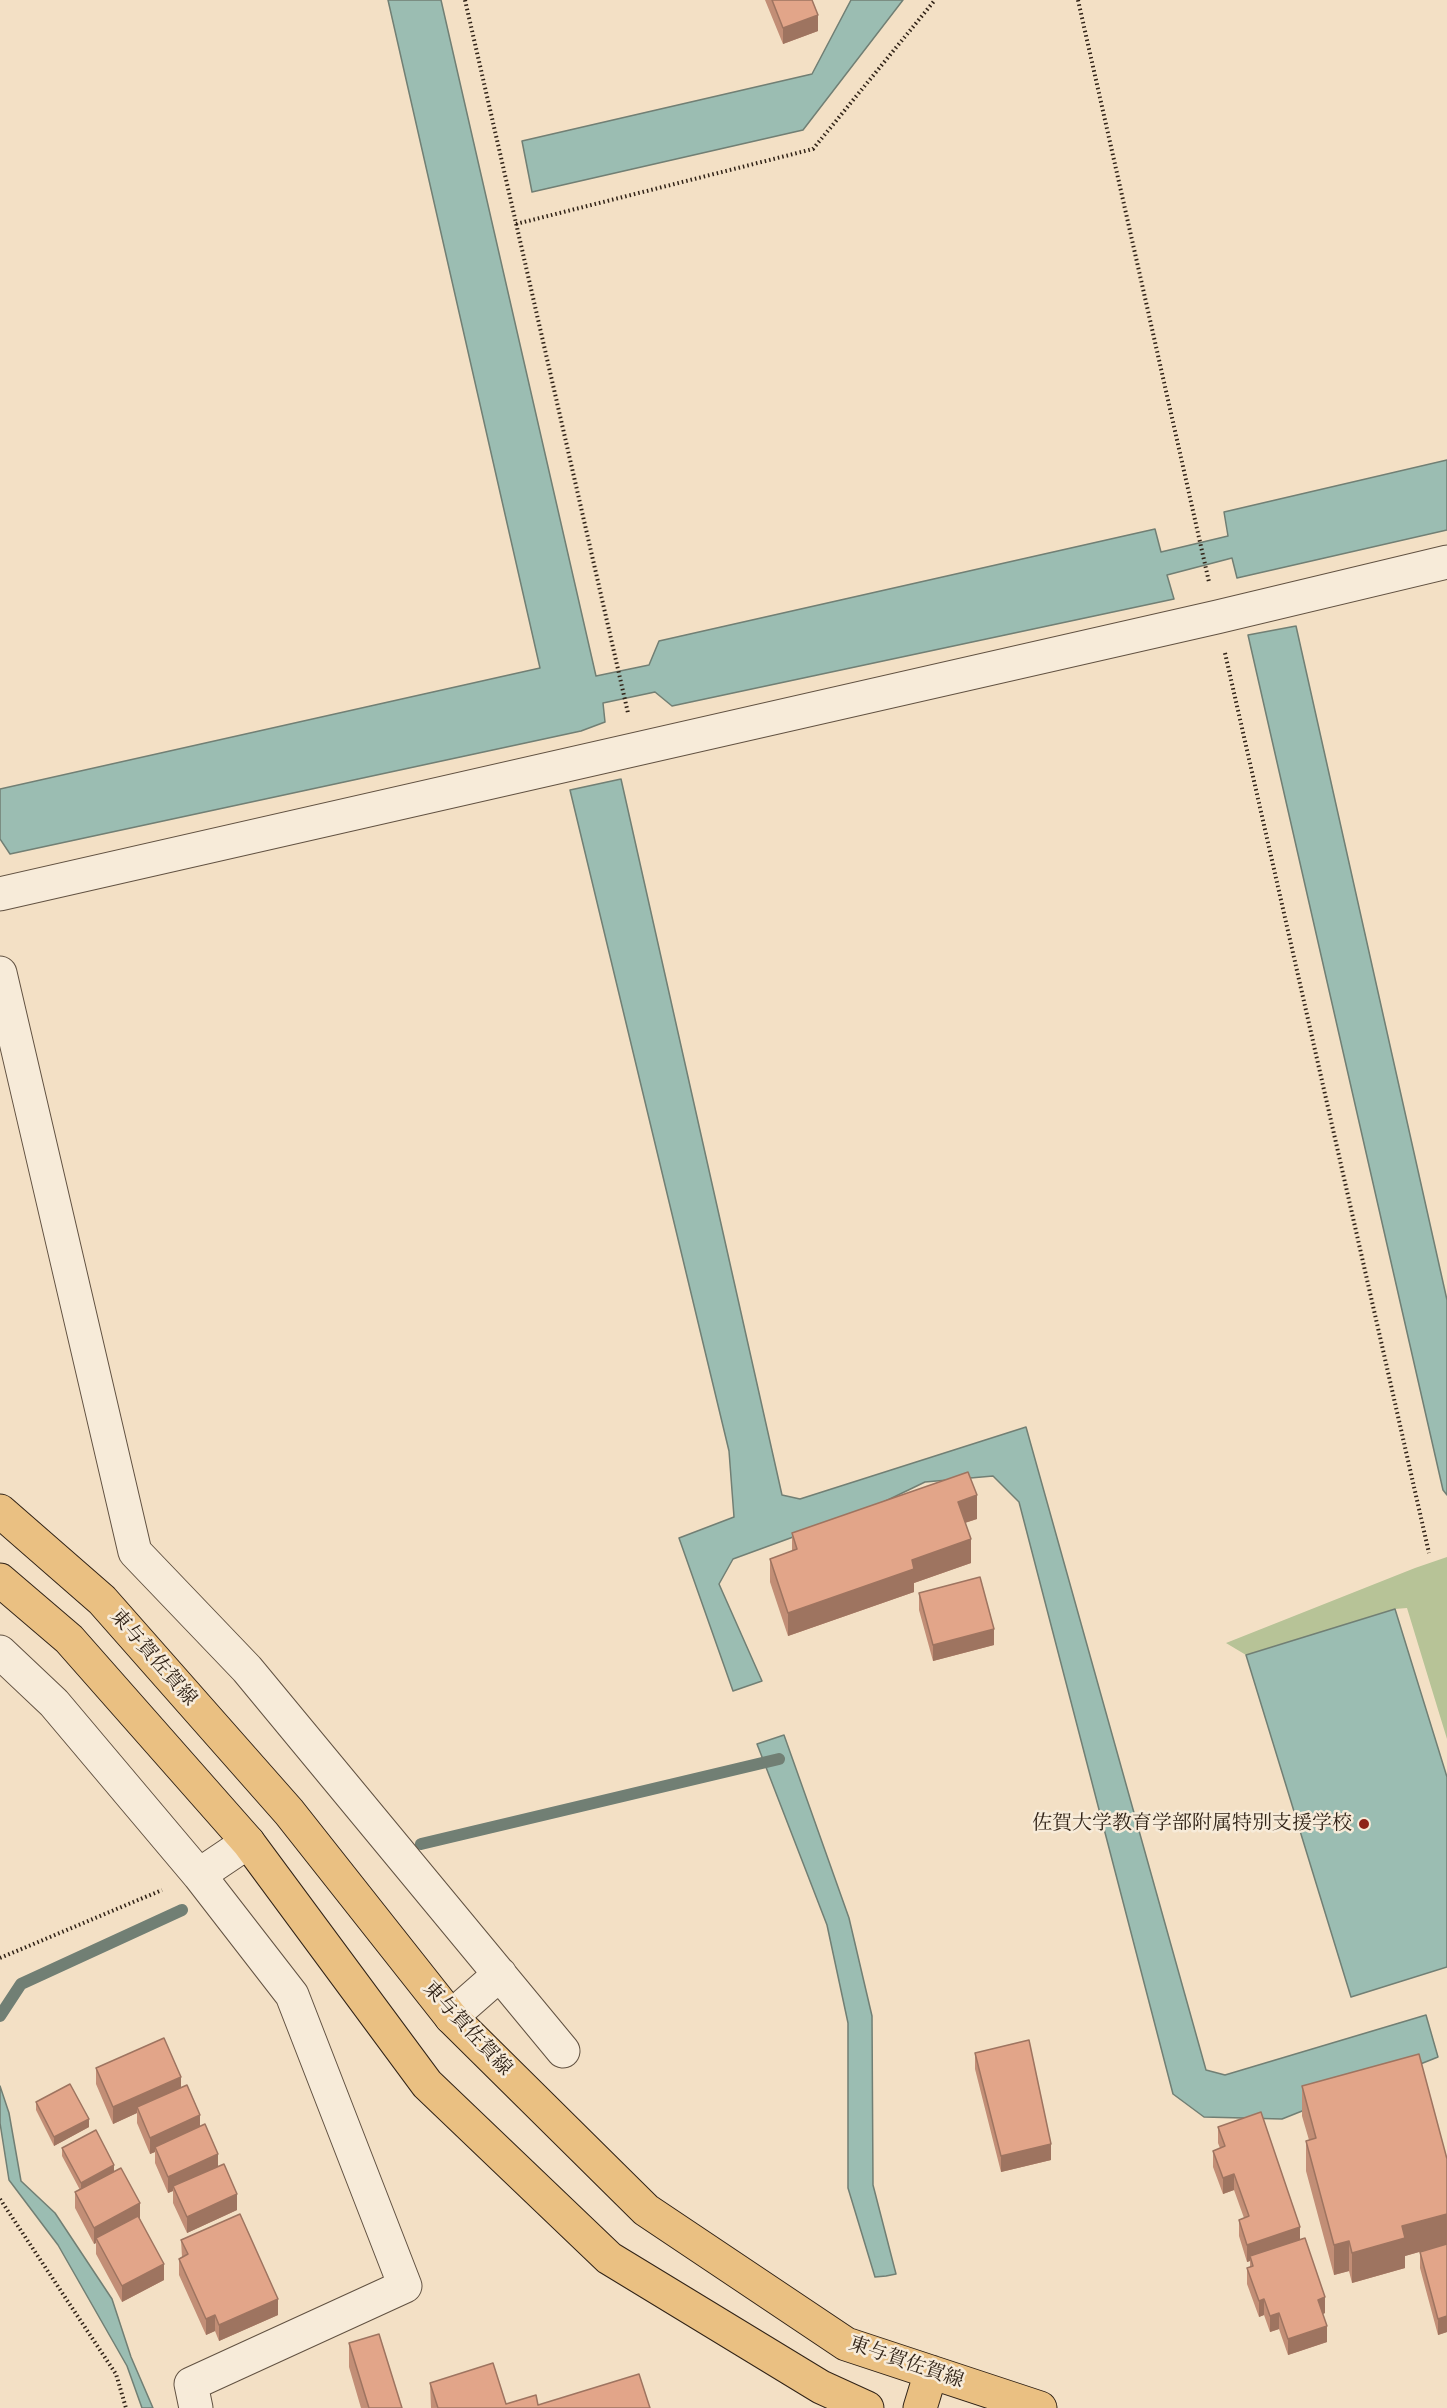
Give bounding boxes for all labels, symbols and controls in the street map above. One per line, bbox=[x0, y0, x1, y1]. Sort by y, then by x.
street label: 東与賀佐賀線 bbox=[105, 1605, 201, 1711]
place label: 佐賀大学教育学部附属特別支援学校 bbox=[1032, 1812, 1352, 1836]
marker: 佐賀大学教育学部附属特別支援学校 bbox=[1357, 1817, 1371, 1831]
street label: 東与賀佐賀線 bbox=[417, 1977, 517, 2081]
street label: 東与賀佐賀線 bbox=[845, 2332, 967, 2394]

